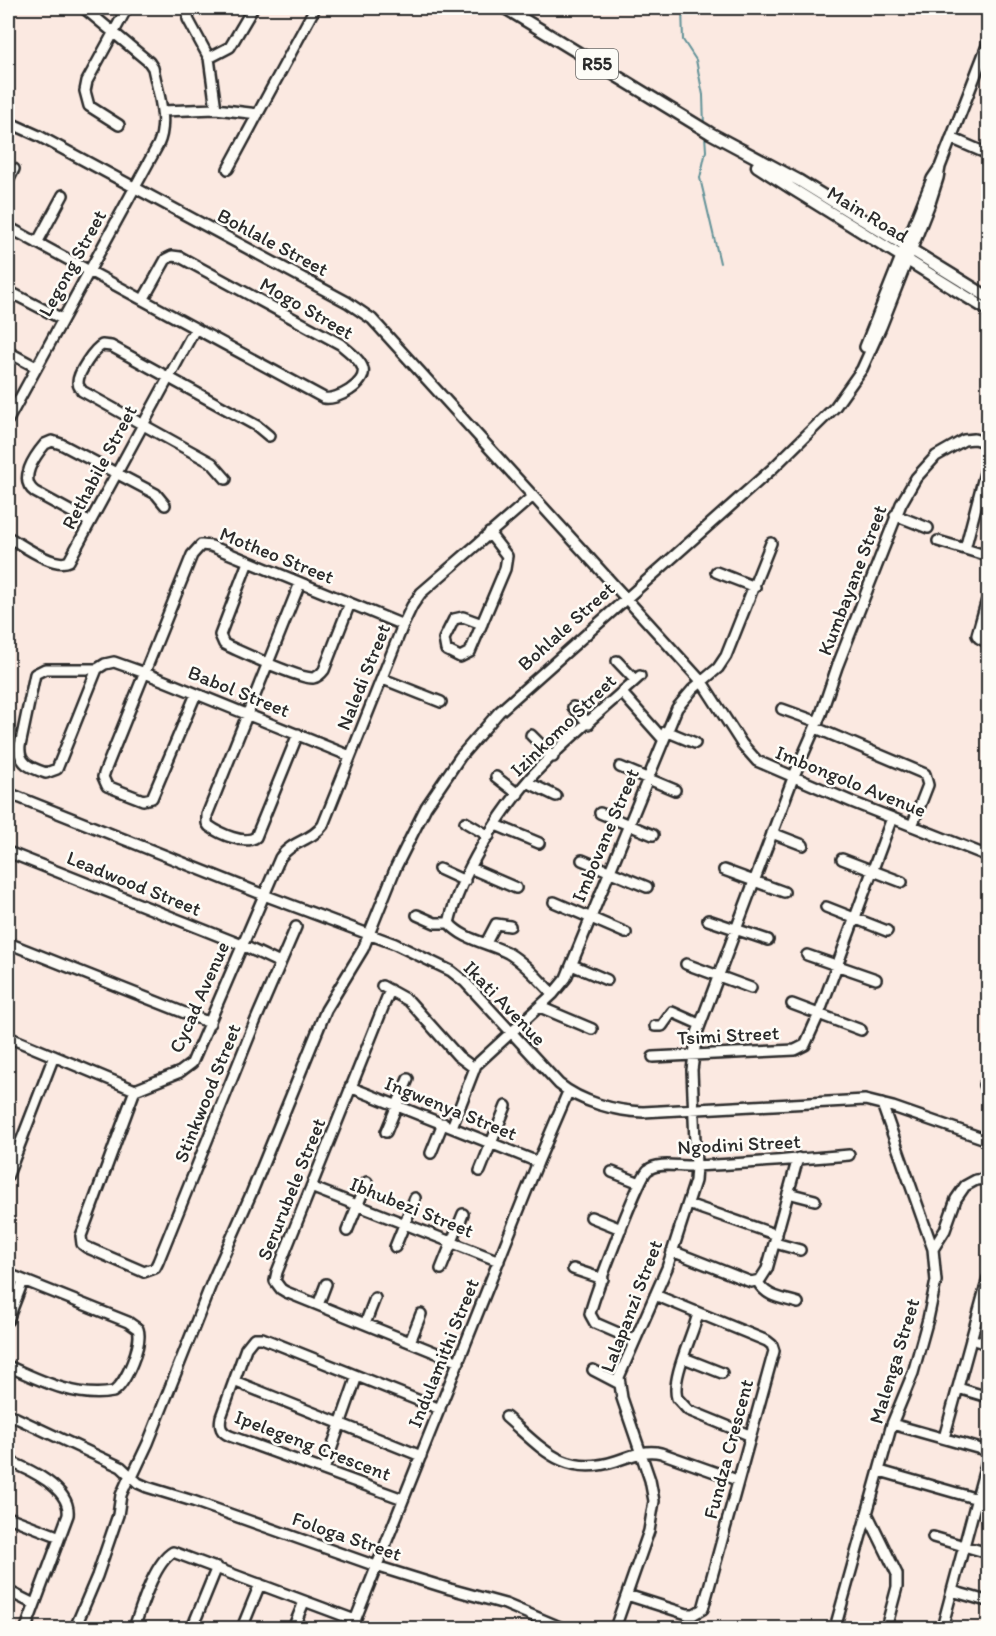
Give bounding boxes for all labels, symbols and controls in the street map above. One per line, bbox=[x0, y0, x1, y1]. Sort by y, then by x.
road number: R55 bbox=[576, 49, 618, 79]
street label: Main Road bbox=[823, 180, 913, 248]
street label: Bohlale Street bbox=[213, 203, 333, 281]
street label: Legong Street bbox=[33, 205, 111, 321]
street label: Mogo Street bbox=[256, 272, 358, 344]
street label: Rethabile Street bbox=[56, 401, 142, 533]
street label: Kumbayane Street bbox=[812, 501, 892, 659]
street label: Motheo Street bbox=[216, 521, 338, 589]
street label: Bohlale Street bbox=[513, 576, 619, 676]
street label: Naledi Street bbox=[331, 620, 395, 734]
street label: Babol Street bbox=[185, 660, 294, 722]
street label: Izinkomo Street bbox=[505, 669, 621, 781]
street label: Imbongolo Avenue bbox=[772, 740, 930, 822]
street label: Imbovane Street bbox=[566, 765, 644, 905]
street label: Leadwood Street bbox=[63, 845, 205, 921]
street label: Cycad Avenue bbox=[164, 938, 234, 1056]
street label: Ikati Avenue bbox=[459, 955, 551, 1051]
street label: Stinkwood Street bbox=[168, 1020, 246, 1166]
street label: Tsimi Street bbox=[676, 1020, 780, 1050]
street label: Ingwenya Street bbox=[381, 1071, 521, 1146]
street label: Serurubele Street bbox=[252, 1114, 330, 1264]
street label: Ngodini Street bbox=[677, 1129, 801, 1159]
street label: Ibhubezi Street bbox=[347, 1171, 477, 1243]
street label: Lalapanzi Street bbox=[595, 1236, 667, 1376]
street label: Indulamithi Street bbox=[402, 1275, 484, 1431]
street label: Malenga Street bbox=[864, 1295, 924, 1427]
street label: Fundza Crescent bbox=[698, 1376, 758, 1521]
street label: Ipelegeng Crescent bbox=[232, 1404, 394, 1486]
street label: Fologa Street bbox=[289, 1506, 405, 1566]

